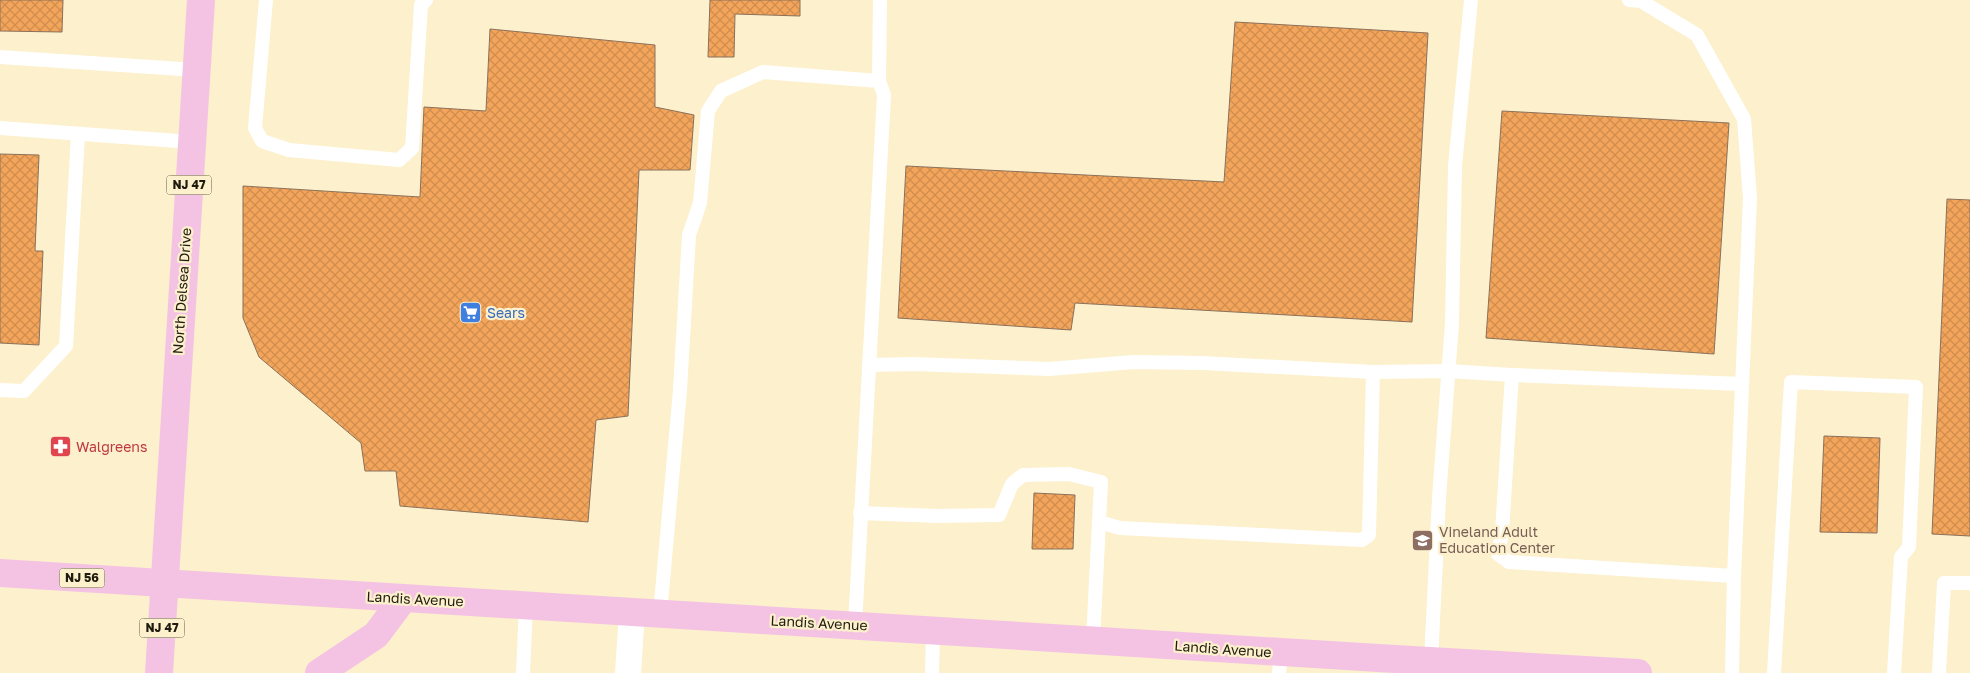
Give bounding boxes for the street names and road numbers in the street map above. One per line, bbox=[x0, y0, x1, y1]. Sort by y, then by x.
road number: NJ 47 bbox=[166, 176, 212, 194]
street label: North Delsea Drive bbox=[169, 227, 194, 355]
road number: NJ 56 bbox=[59, 568, 104, 588]
street label: Landis Avenue bbox=[366, 587, 464, 610]
street label: Landis Avenue bbox=[770, 611, 868, 634]
road number: NJ 47 bbox=[140, 618, 184, 638]
street label: Landis Avenue bbox=[1174, 637, 1272, 660]

